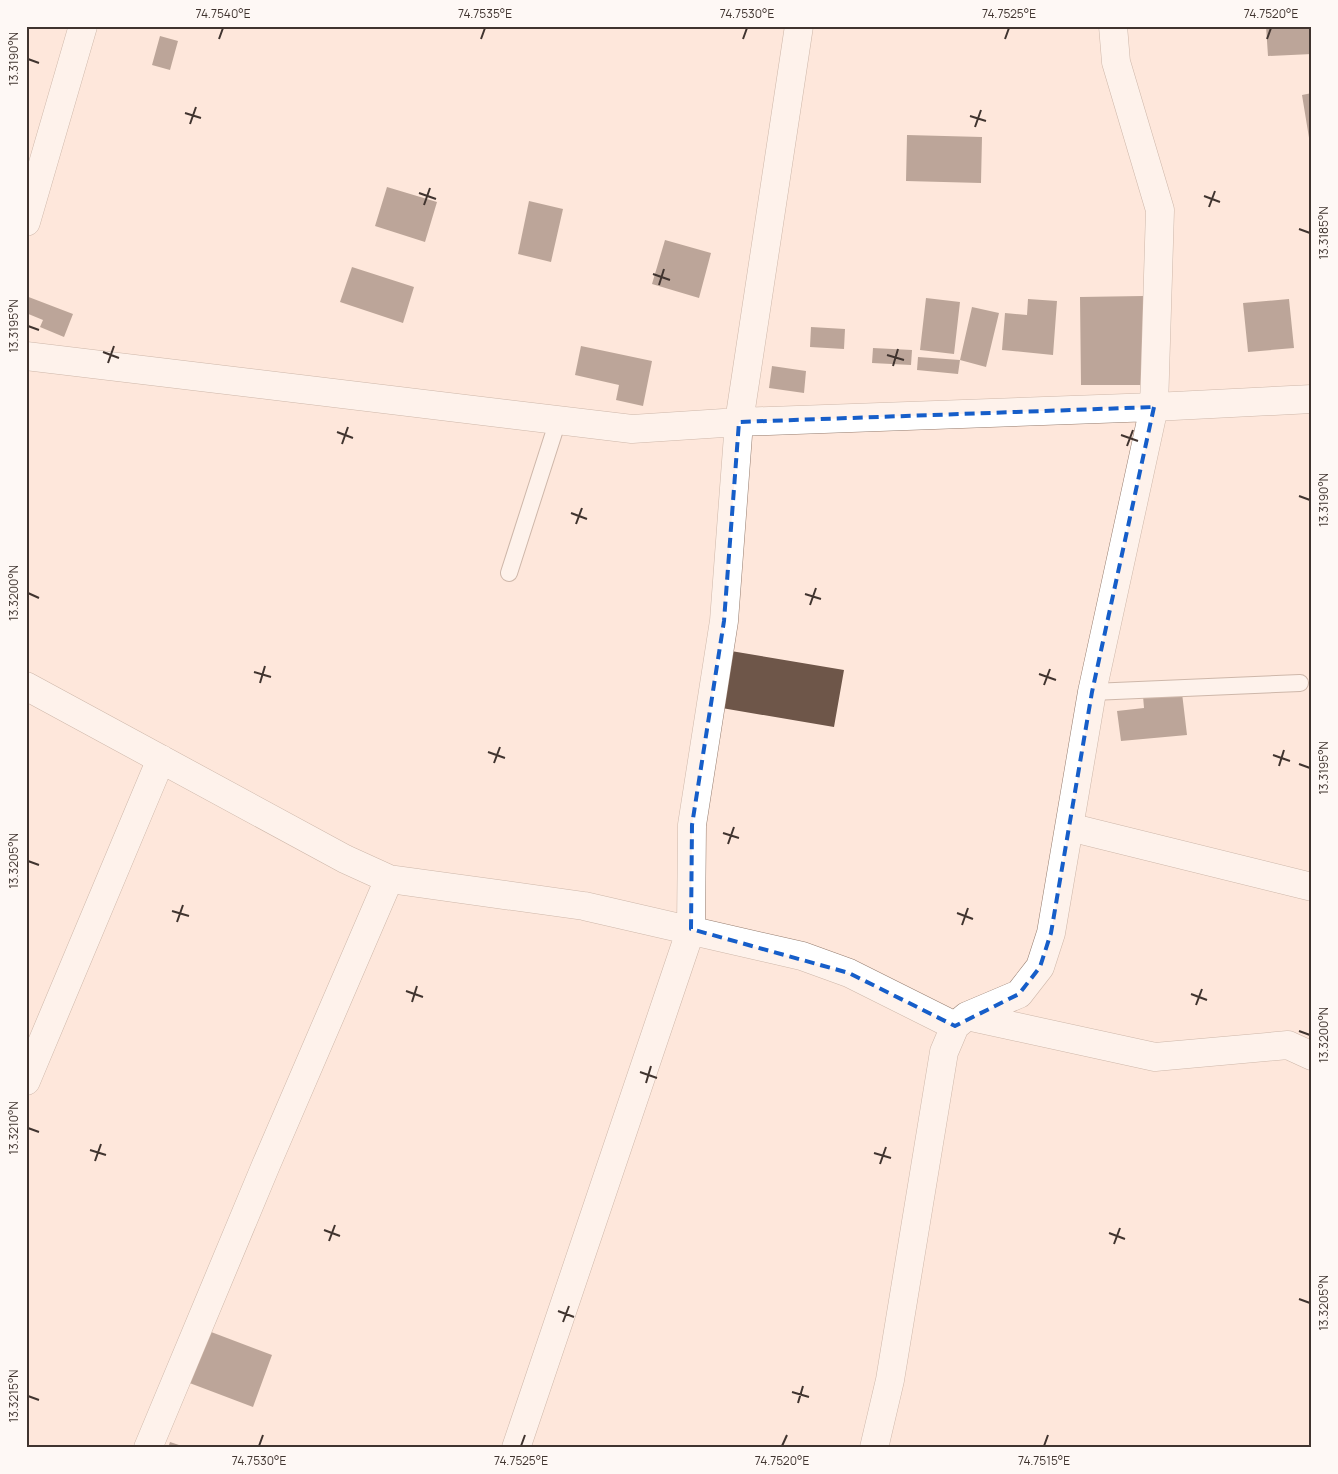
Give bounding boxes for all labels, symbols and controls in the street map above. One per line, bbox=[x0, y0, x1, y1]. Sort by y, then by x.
text: 74.7540°E bbox=[195, 5, 251, 22]
text: 74.7535°E bbox=[458, 5, 512, 22]
text: 74.7530°E bbox=[720, 5, 774, 22]
text: 74.7525°E bbox=[982, 5, 1036, 22]
text: 74.7520°E bbox=[1244, 5, 1298, 22]
text: 13.3190°N bbox=[5, 32, 22, 86]
text: 13.3185°N bbox=[1315, 206, 1332, 260]
text: 13.3195°N bbox=[5, 299, 22, 353]
text: 13.3190°N bbox=[1315, 473, 1332, 527]
text: 13.3200°N bbox=[5, 565, 22, 621]
text: 13.3195°N bbox=[1315, 741, 1332, 795]
text: 13.3205°N bbox=[5, 833, 22, 889]
text: 13.3200°N bbox=[1315, 1007, 1332, 1063]
text: 13.3210°N bbox=[5, 1101, 22, 1155]
text: 13.3205°N bbox=[1315, 1275, 1332, 1331]
text: 13.3215°N bbox=[5, 1369, 22, 1423]
text: 74.7530°E bbox=[232, 1452, 286, 1469]
text: 74.7525°E bbox=[494, 1452, 548, 1469]
text: 74.7520°E bbox=[755, 1452, 809, 1469]
text: 74.7515°E bbox=[1018, 1452, 1070, 1469]

